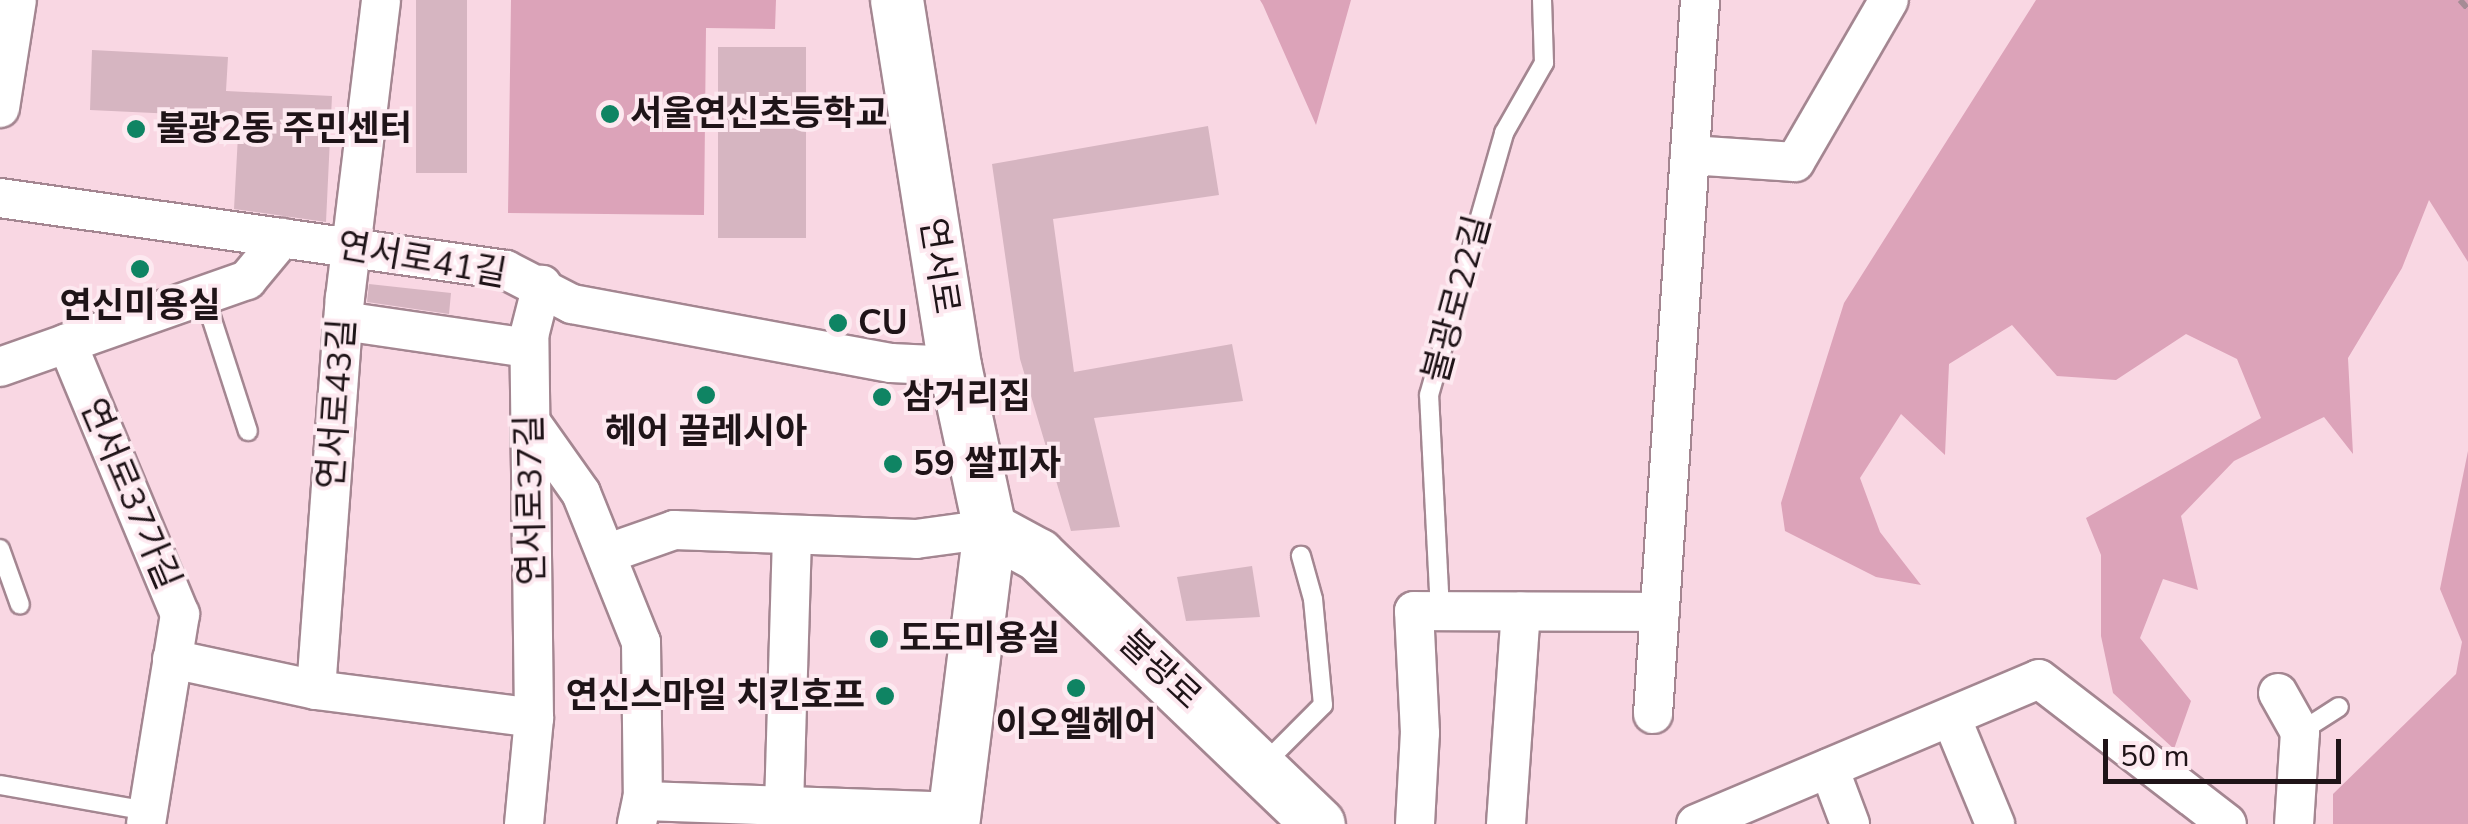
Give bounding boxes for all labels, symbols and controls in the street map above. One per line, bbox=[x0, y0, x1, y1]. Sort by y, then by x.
place label: 서울연신초등학교 bbox=[630, 93, 888, 135]
marker: 서울연신초등학교 bbox=[599, 103, 621, 125]
place label: 불광2동 주민센터 bbox=[156, 108, 412, 150]
marker: 불광2동 주민센터 bbox=[125, 118, 147, 140]
street label: 불광로22길 bbox=[1415, 211, 1499, 387]
street label: 연서로 bbox=[911, 215, 967, 317]
street label: 연서로41길 bbox=[334, 224, 510, 296]
marker: 연신미용실 bbox=[129, 258, 151, 280]
place label: 연신미용실 bbox=[60, 285, 220, 327]
place label: CU bbox=[858, 302, 908, 344]
marker: CU bbox=[827, 312, 849, 334]
street label: 연서로43길 bbox=[310, 317, 364, 491]
place label: 삼거리집 bbox=[902, 376, 1031, 418]
marker: 헤어 끌레시아 bbox=[695, 384, 717, 406]
marker: 삼거리집 bbox=[871, 386, 893, 408]
street label: 연서로37가길 bbox=[71, 392, 189, 596]
place label: 헤어 끌레시아 bbox=[605, 411, 807, 453]
street label: 연서로37길 bbox=[509, 414, 553, 586]
place label: 59 쌀피자 bbox=[913, 443, 1061, 485]
marker: 59 쌀피자 bbox=[882, 453, 904, 475]
place label: 도도미용실 bbox=[899, 618, 1060, 660]
street label: 불광로 bbox=[1110, 622, 1210, 718]
marker: 도도미용실 bbox=[868, 628, 890, 650]
place label: 연신스마일 치킨호프 bbox=[566, 675, 865, 717]
marker: 이오엘헤어 bbox=[1065, 677, 1087, 699]
marker: 연신스마일 치킨호프 bbox=[874, 685, 896, 707]
place label: 이오엘헤어 bbox=[996, 704, 1156, 746]
scale bar bbox=[2108, 719, 2346, 781]
text: 50 m bbox=[2120, 736, 2189, 777]

